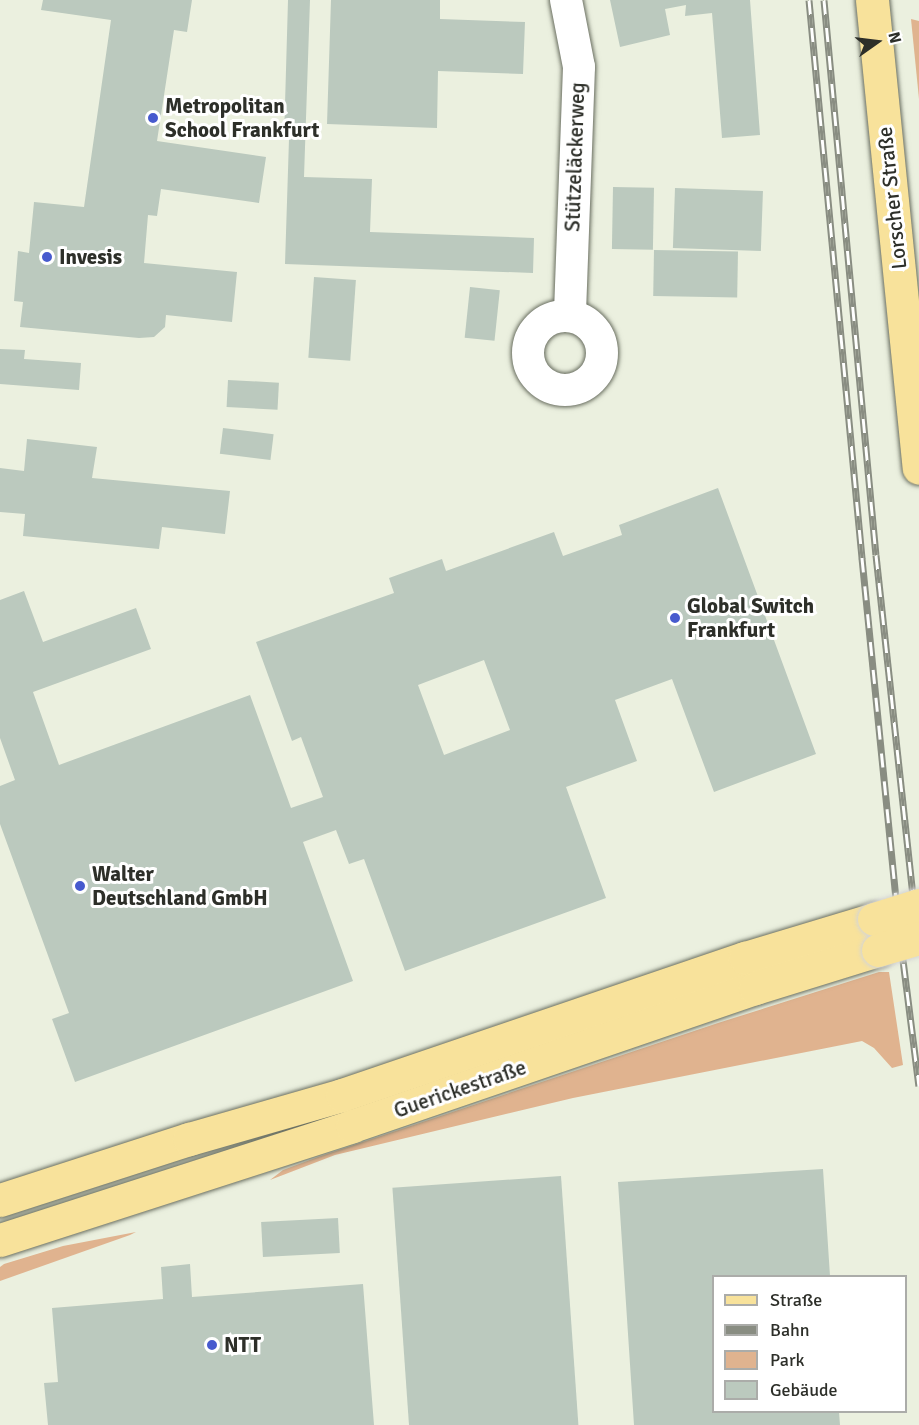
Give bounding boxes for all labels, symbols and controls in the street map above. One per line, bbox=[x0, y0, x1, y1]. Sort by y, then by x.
north arrow bbox=[847, 12, 907, 72]
text: N bbox=[883, 30, 906, 45]
street label: Stützeläckerweg bbox=[560, 82, 590, 232]
place label: Metropolitan School Frankfurt bbox=[165, 93, 319, 143]
marker: Metropolitan School Frankfurt bbox=[146, 111, 160, 125]
street label: Lorscher Straße bbox=[872, 125, 912, 271]
place label: Invesis bbox=[59, 244, 122, 270]
marker: Invesis bbox=[40, 250, 54, 264]
place label: Global Switch Frankfurt bbox=[687, 593, 814, 643]
marker: Global Switch Frankfurt bbox=[668, 611, 682, 625]
place label: Walter Deutschland GmbH bbox=[92, 861, 268, 911]
marker: Walter Deutschland GmbH bbox=[73, 879, 87, 893]
street label: Guerickestraße bbox=[391, 1055, 529, 1123]
legend bbox=[712, 1275, 907, 1413]
text: Straße bbox=[770, 1289, 822, 1311]
text: Bahn bbox=[770, 1319, 810, 1341]
place label: NTT bbox=[224, 1332, 261, 1358]
marker: NTT bbox=[205, 1338, 219, 1352]
text: Park bbox=[770, 1349, 805, 1371]
text: Gebäude bbox=[770, 1379, 838, 1401]

